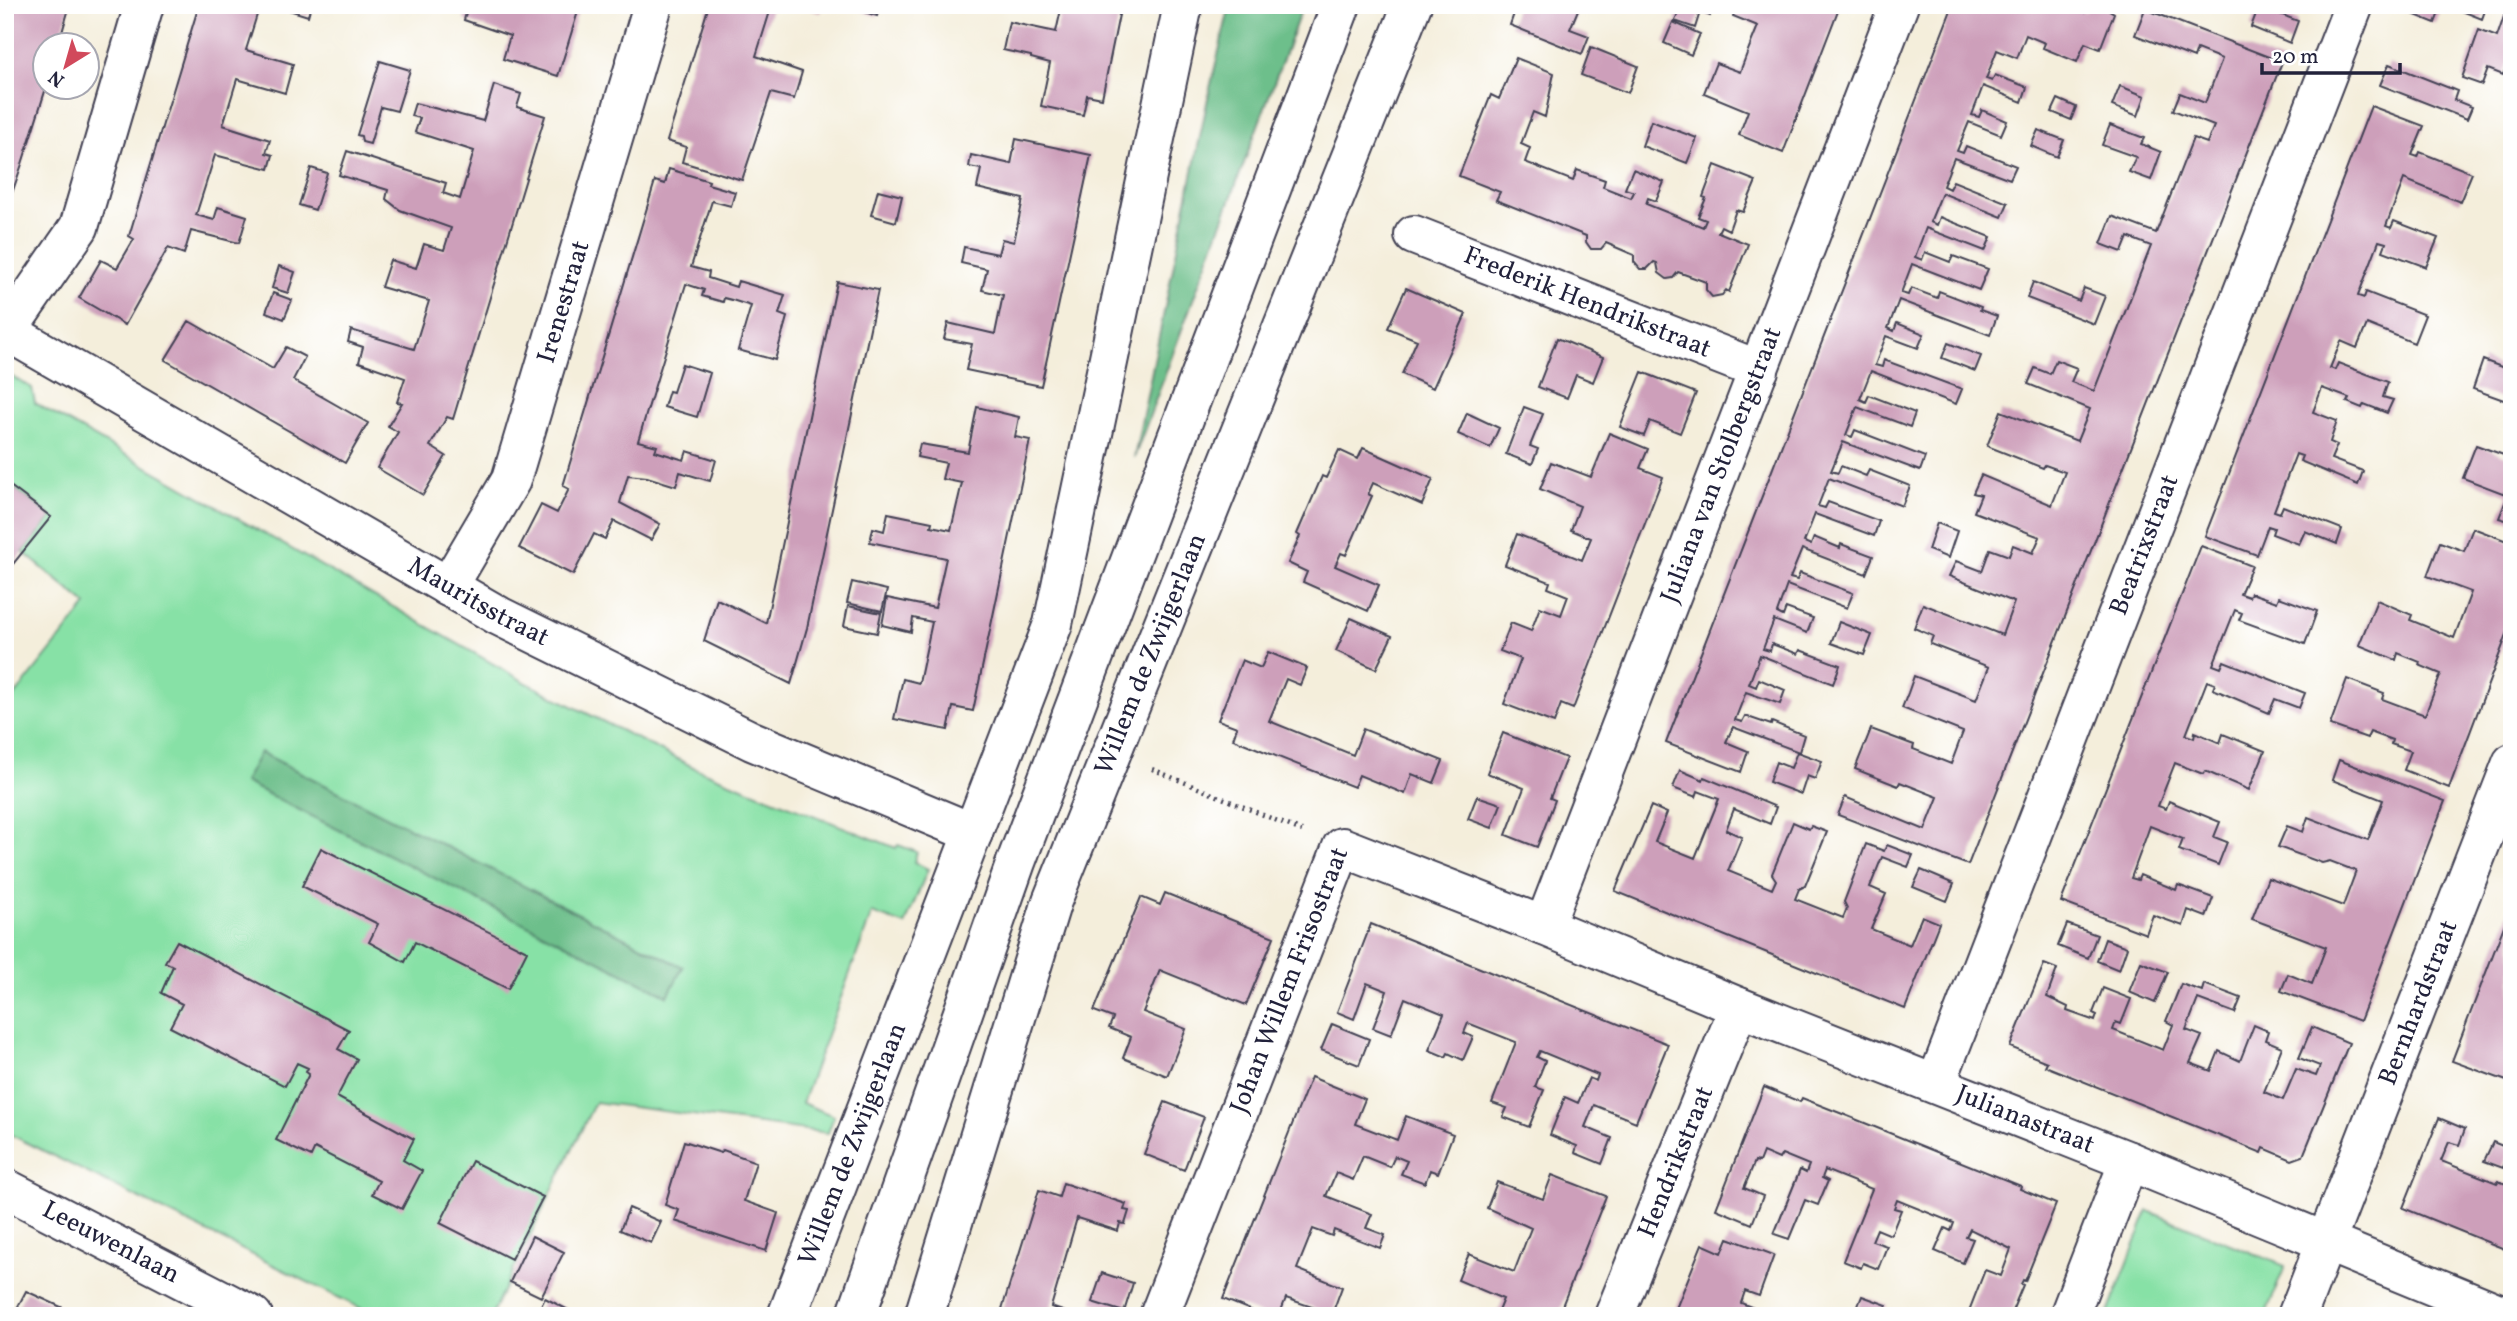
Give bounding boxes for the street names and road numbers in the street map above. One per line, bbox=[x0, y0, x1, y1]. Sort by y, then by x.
street label: Irenestraat bbox=[529, 236, 600, 368]
street label: Frederik Hendrikstraat bbox=[1458, 238, 1716, 367]
street label: Juliana van Stolbergstraat bbox=[1652, 322, 1791, 608]
street label: Beatrixstraat bbox=[2101, 469, 2188, 621]
street label: Willem de Zwijgerlaan bbox=[1086, 528, 1216, 781]
street label: Mauritsstraat bbox=[401, 549, 555, 656]
street label: Johan Willem Frisostraat bbox=[1222, 842, 1358, 1119]
street label: Bernhardstraat bbox=[2370, 915, 2467, 1091]
street label: Willem de Zwijgerlaan bbox=[790, 1018, 916, 1271]
street label: Julianastraat bbox=[1950, 1076, 2100, 1164]
street label: Hendrikstraat bbox=[1629, 1081, 1723, 1243]
street label: Leeuwenlaan bbox=[36, 1192, 186, 1293]

